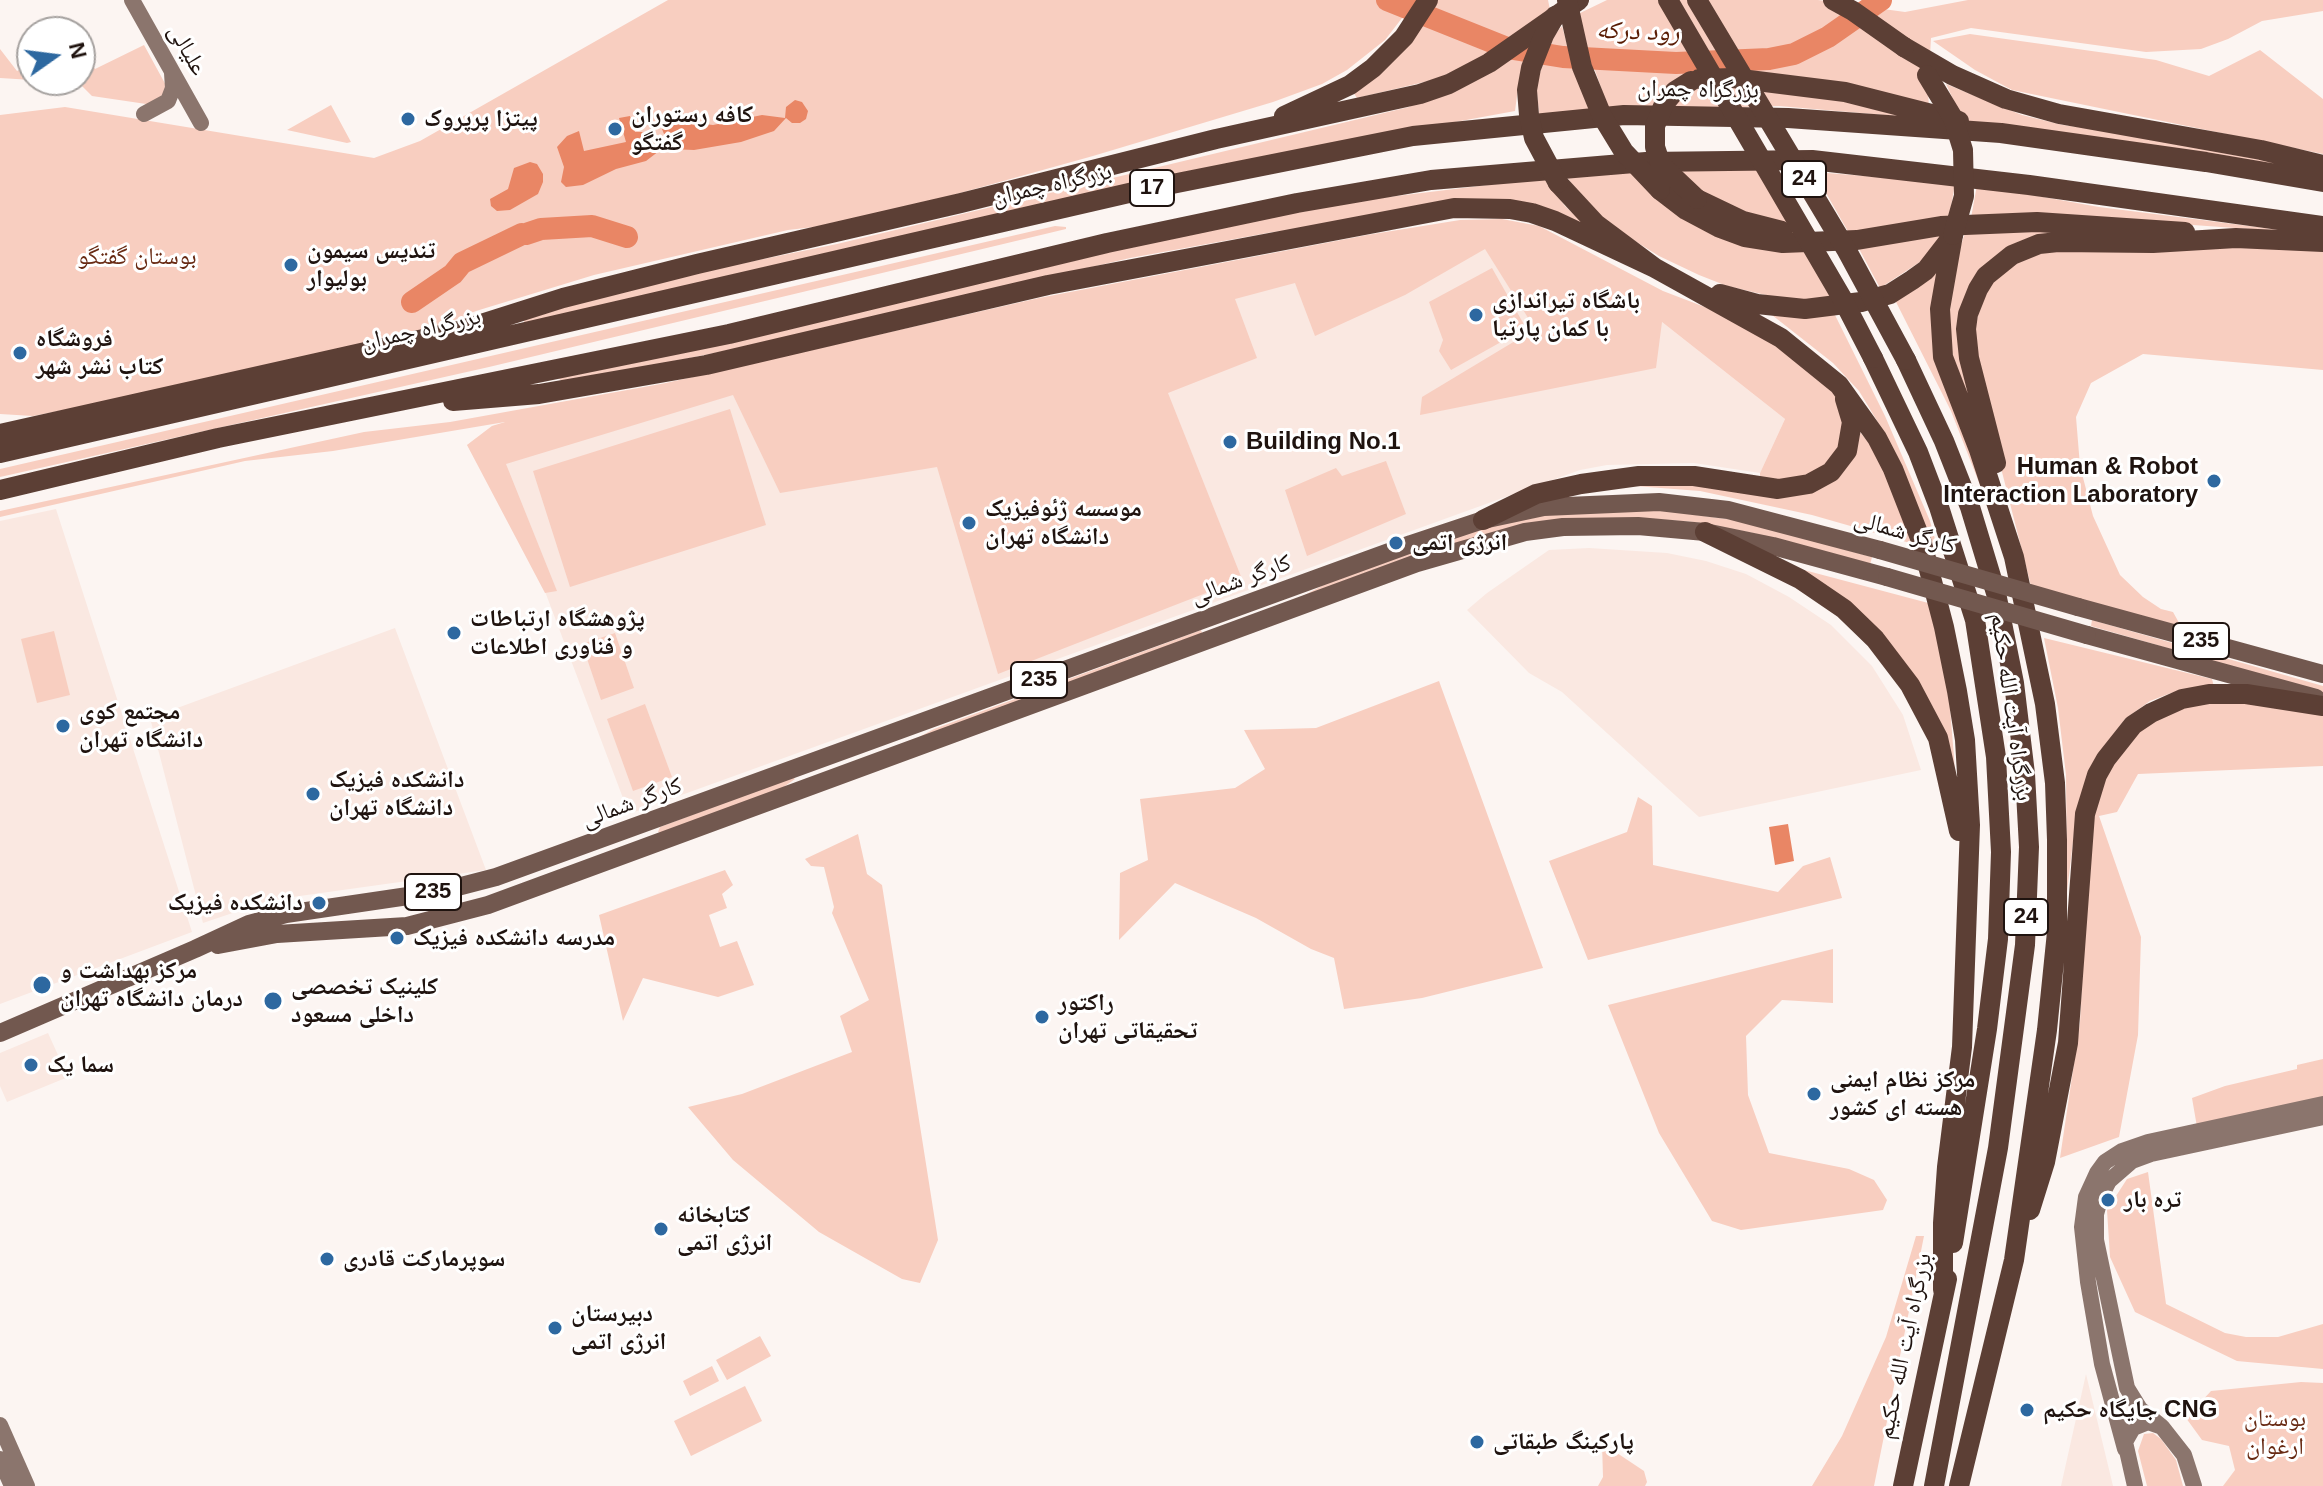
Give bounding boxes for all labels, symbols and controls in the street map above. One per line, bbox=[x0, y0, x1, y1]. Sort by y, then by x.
water label: رود درکه bbox=[1596, 15, 1680, 49]
north arrow bbox=[16, 16, 96, 96]
street label: علیالی bbox=[161, 19, 213, 81]
text: N bbox=[64, 40, 92, 61]
street label: بزرگراه چمران bbox=[1637, 75, 1759, 105]
place label: کافه رستوران گفتگو bbox=[631, 101, 753, 157]
place label: پیتزا پرپروک bbox=[424, 105, 538, 133]
marker: پیتزا پرپروک bbox=[399, 110, 417, 128]
marker: کافه رستوران گفتگو bbox=[606, 120, 624, 138]
street label: بزرگراه چمران bbox=[989, 157, 1115, 213]
road number: 24 bbox=[1782, 161, 1826, 197]
road number: 17 bbox=[1130, 170, 1174, 206]
place label: تندیس سیمون بولیوار bbox=[307, 237, 435, 293]
park label: بوستان گفتگو bbox=[77, 243, 197, 271]
marker: تندیس سیمون بولیوار bbox=[282, 256, 300, 274]
place label: باشگاه تیراندازی با کمان پارتیا bbox=[1492, 287, 1640, 343]
street label: بزرگراه چمران bbox=[358, 302, 484, 358]
marker: باشگاه تیراندازی با کمان پارتیا bbox=[1467, 306, 1485, 324]
place label: فروشگاه کتاب نشر شهر bbox=[36, 325, 163, 381]
marker: فروشگاه کتاب نشر شهر bbox=[11, 344, 29, 362]
place label: Building No.1 bbox=[1246, 428, 1401, 456]
marker: Building No.1 bbox=[1221, 433, 1239, 451]
place label: Human & Robot Interaction Laboratory bbox=[1943, 453, 2198, 509]
marker: Human & Robot Interaction Laboratory bbox=[2205, 472, 2223, 490]
place label: موسسه ژئوفیزیک دانشگاه تهران bbox=[985, 495, 1142, 551]
street label: کارگر شمالی bbox=[1851, 505, 1959, 561]
marker: موسسه ژئوفیزیک دانشگاه تهران bbox=[960, 514, 978, 532]
place label: انرژی اتمی bbox=[1412, 529, 1507, 557]
marker: انرژی اتمی bbox=[1387, 534, 1405, 552]
street label: کارگر شمالی bbox=[1187, 549, 1295, 611]
place label: پژوهشگاه ارتباطات و فناوری اطلاعات bbox=[470, 605, 645, 661]
street label: بزرگراه آیت الله حکیم bbox=[1984, 611, 2038, 803]
road number: 235 bbox=[2173, 623, 2229, 659]
marker: پژوهشگاه ارتباطات و فناوری اطلاعات bbox=[445, 624, 463, 642]
road number: 235 bbox=[1011, 662, 1067, 698]
place label: مجتمع کوی دانشگاه تهران bbox=[79, 698, 203, 754]
marker: مجتمع کوی دانشگاه تهران bbox=[54, 717, 72, 735]
place label: دانشکده فیزیک دانشگاه تهران bbox=[329, 766, 464, 822]
street label: کارگر شمالی bbox=[578, 772, 686, 834]
marker: دانشکده فیزیک دانشگاه تهران bbox=[304, 785, 322, 803]
road number: 235 bbox=[405, 874, 461, 910]
place label: دانشکده فیزیک bbox=[168, 889, 303, 917]
marker: دانشکده فیزیک bbox=[310, 894, 328, 912]
road number: 24 bbox=[2004, 899, 2048, 935]
place label: مدرسه دانشکده فیزیک bbox=[413, 924, 615, 952]
marker: مدرسه دانشکده فیزیک bbox=[388, 929, 406, 947]
place label: مرکز بهداشت و درمان دانشگاه تهران bbox=[60, 957, 243, 1013]
place label: کلینیک تخصصی داخلی مسعود bbox=[291, 973, 438, 1029]
marker: مرکز بهداشت و درمان دانشگاه تهران bbox=[31, 974, 53, 996]
place label: راکتور تحقیقاتی تهران bbox=[1058, 989, 1197, 1045]
marker: کلینیک تخصصی داخلی مسعود bbox=[262, 990, 284, 1012]
marker: راکتور تحقیقاتی تهران bbox=[1033, 1008, 1051, 1026]
place label: سما یک bbox=[47, 1051, 114, 1079]
marker: سما یک bbox=[22, 1056, 40, 1074]
place label: مرکز نظام ایمنی هسته ای کشور bbox=[1830, 1066, 1975, 1122]
marker: مرکز نظام ایمنی هسته ای کشور bbox=[1805, 1085, 1823, 1103]
place label: تره بار bbox=[2124, 1186, 2181, 1214]
marker: تره بار bbox=[2099, 1191, 2117, 1209]
place label: کتابخانه انرژی اتمی bbox=[677, 1201, 772, 1257]
marker: کتابخانه انرژی اتمی bbox=[652, 1220, 670, 1238]
place label: سوپرمارکت قادری bbox=[343, 1245, 505, 1273]
marker: سوپرمارکت قادری bbox=[318, 1250, 336, 1268]
street label: بزرگراه آیت الله حکیم bbox=[1871, 1250, 1939, 1442]
place label: دبیرستان انرژی اتمی bbox=[571, 1300, 666, 1356]
marker: دبیرستان انرژی اتمی bbox=[546, 1319, 564, 1337]
place label: جایگاه حکیم CNG bbox=[2043, 1396, 2217, 1424]
marker: جایگاه حکیم CNG bbox=[2018, 1401, 2036, 1419]
park label: بوستان ارغوان bbox=[2244, 1405, 2306, 1461]
place label: پارکینگ طبقاتی bbox=[1493, 1428, 1634, 1456]
marker: پارکینگ طبقاتی bbox=[1468, 1433, 1486, 1451]

